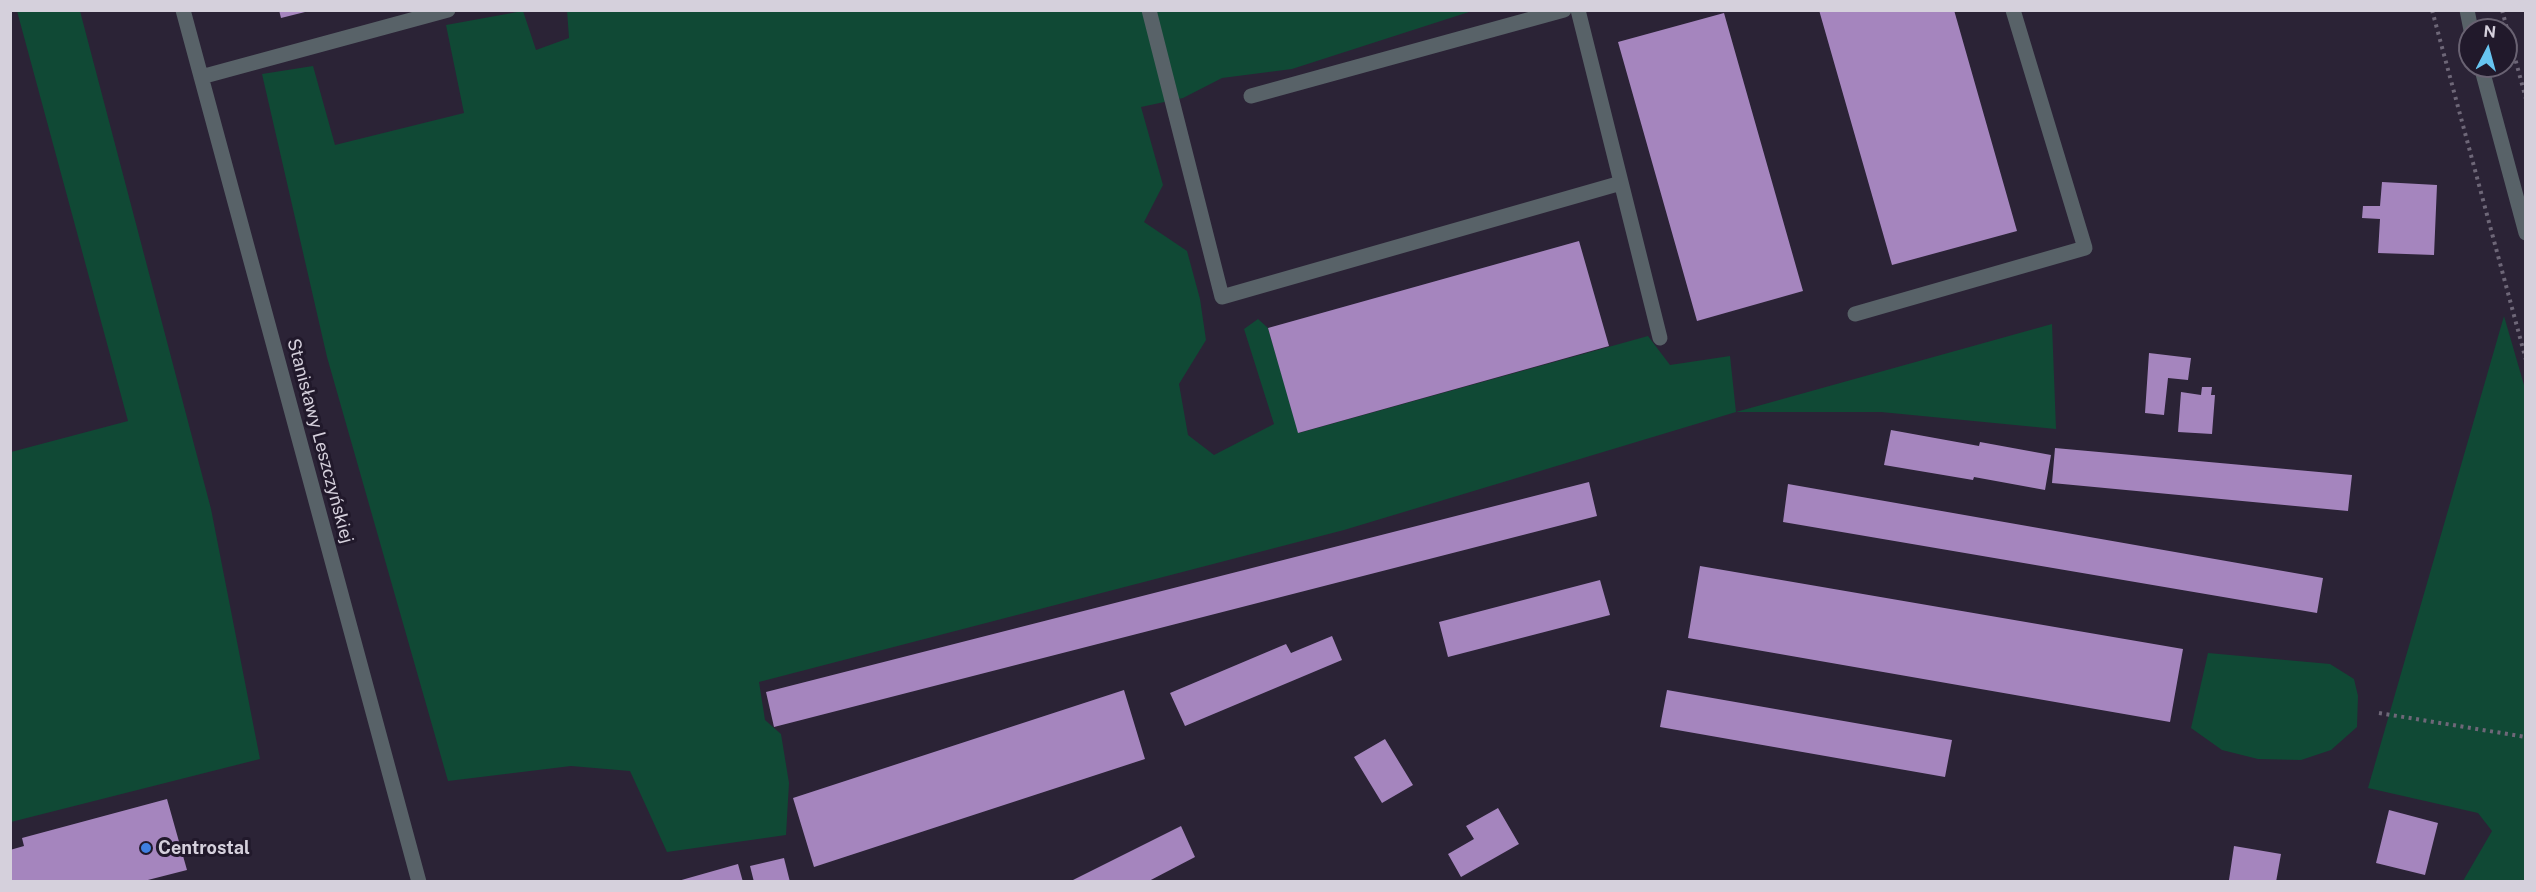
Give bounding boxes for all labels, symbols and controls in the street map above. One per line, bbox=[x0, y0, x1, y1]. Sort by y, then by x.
north arrow bbox=[2458, 18, 2518, 78]
text: N bbox=[2483, 21, 2497, 42]
street label: Stanisławy Leszczyńskiej bbox=[282, 336, 358, 546]
place label: Centrostal bbox=[158, 837, 250, 859]
marker: Centrostal bbox=[139, 841, 153, 855]

